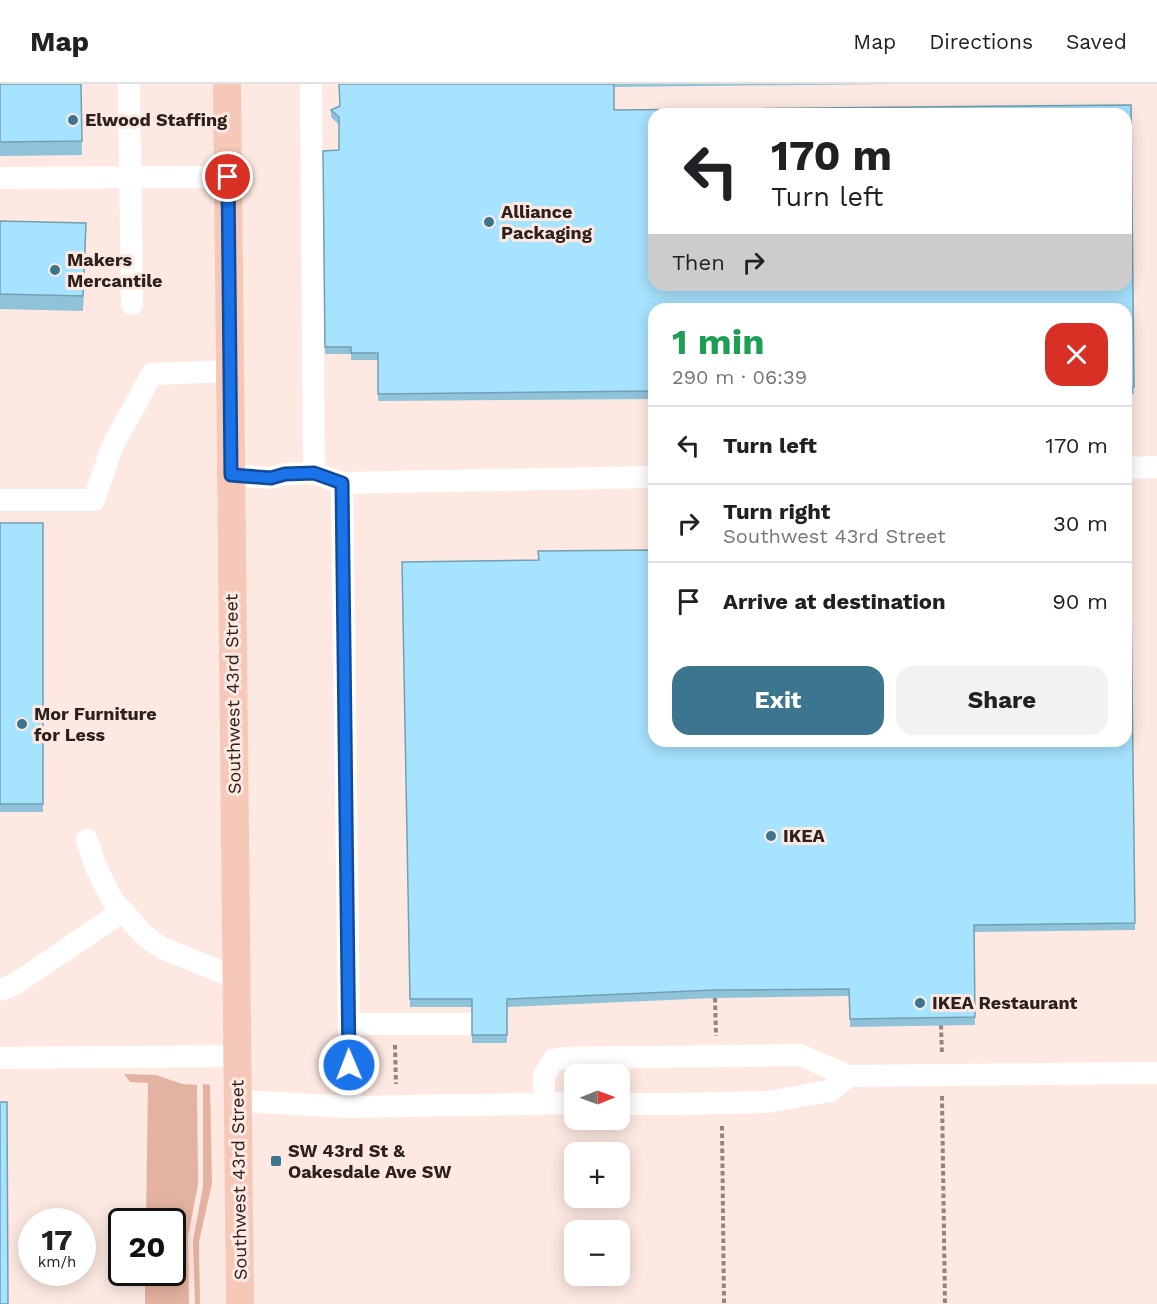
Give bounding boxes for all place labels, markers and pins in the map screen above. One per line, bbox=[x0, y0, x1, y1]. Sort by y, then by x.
place label: Elwood Staffing bbox=[85, 109, 228, 130]
marker: Elwood Staffing bbox=[66, 113, 80, 127]
pin bbox=[202, 151, 253, 202]
place label: Alliance Packaging bbox=[501, 201, 593, 243]
marker: Alliance Packaging bbox=[482, 215, 496, 229]
place label: Makers Mercantile bbox=[67, 249, 163, 291]
marker: Makers Mercantile bbox=[48, 263, 62, 277]
place label: Mor Furniture for Less bbox=[34, 703, 157, 745]
marker: Mor Furniture for Less bbox=[15, 717, 29, 731]
place label: IKEA bbox=[783, 825, 826, 846]
marker: IKEA bbox=[764, 829, 778, 843]
place label: IKEA Restaurant bbox=[932, 992, 1078, 1013]
marker: IKEA Restaurant bbox=[913, 996, 927, 1010]
place label: SW 43rd St & Oakesdale Ave SW bbox=[288, 1140, 451, 1182]
marker: SW 43rd St & Oakesdale Ave SW bbox=[269, 1154, 283, 1168]

